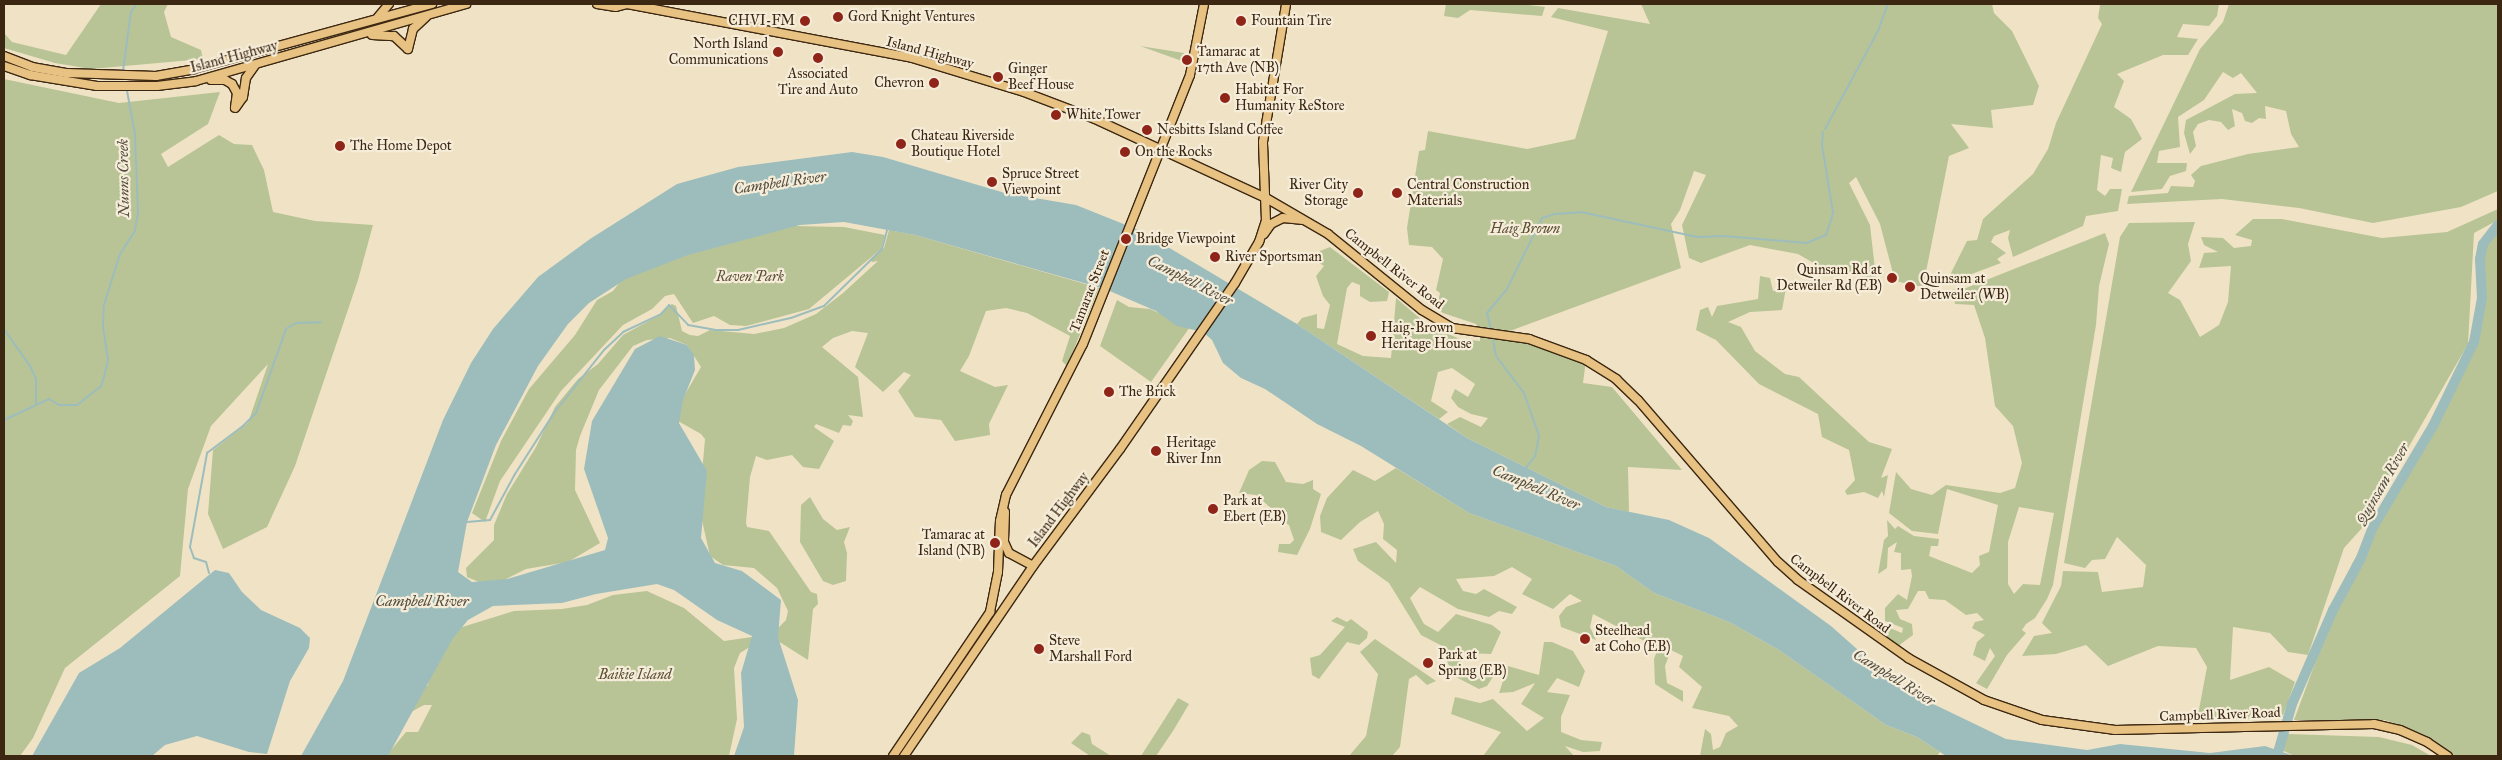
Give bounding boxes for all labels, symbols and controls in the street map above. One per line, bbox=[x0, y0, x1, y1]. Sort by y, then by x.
place label: Gord Knight Ventures bbox=[848, 9, 975, 25]
marker: Gord Knight Ventures bbox=[832, 11, 844, 23]
place label: CHVI-FM bbox=[728, 13, 795, 29]
place label: Fountain Tire bbox=[1251, 13, 1332, 29]
marker: CHVI-FM bbox=[799, 15, 811, 27]
marker: Fountain Tire bbox=[1235, 15, 1247, 27]
street label: Island Highway bbox=[884, 33, 976, 73]
place label: North Island Communications bbox=[669, 36, 768, 68]
street label: Island Highway bbox=[188, 37, 280, 77]
place label: Tamarac at 17th Ave (NB) bbox=[1197, 44, 1279, 76]
marker: North Island Communications bbox=[772, 46, 784, 58]
marker: Associated Tire and Auto bbox=[812, 52, 824, 64]
marker: Tamarac at 17th Ave (NB) bbox=[1181, 54, 1193, 66]
place label: Ginger Beef House bbox=[1008, 61, 1074, 94]
place label: Associated Tire and Auto bbox=[778, 66, 858, 98]
marker: Ginger Beef House bbox=[992, 71, 1004, 83]
place label: Chevron bbox=[874, 75, 924, 91]
marker: Chevron bbox=[928, 77, 940, 89]
place label: Habitat For Humanity ReStore bbox=[1235, 82, 1345, 114]
marker: Habitat For Humanity ReStore bbox=[1219, 92, 1231, 104]
place label: White Tower bbox=[1066, 107, 1140, 123]
marker: White Tower bbox=[1050, 109, 1062, 121]
place label: Nesbitts Island Coffee bbox=[1157, 122, 1283, 138]
marker: Nesbitts Island Coffee bbox=[1141, 124, 1153, 136]
place label: Chateau Riverside Boutique Hotel bbox=[911, 128, 1014, 160]
place label: The Home Depot bbox=[350, 138, 452, 154]
marker: Chateau Riverside Boutique Hotel bbox=[895, 138, 907, 150]
water label: Nunns Creek bbox=[114, 139, 134, 217]
marker: The Home Depot bbox=[334, 140, 346, 152]
place label: On the Rocks bbox=[1135, 144, 1212, 160]
marker: On the Rocks bbox=[1119, 146, 1131, 158]
place label: Spruce Street Viewpoint bbox=[1002, 166, 1079, 198]
water label: Campbell River bbox=[733, 168, 827, 198]
marker: Spruce Street Viewpoint bbox=[986, 176, 998, 188]
place label: River City Storage bbox=[1289, 177, 1348, 210]
place label: Central Construction Materials bbox=[1407, 177, 1529, 210]
marker: River City Storage bbox=[1352, 187, 1364, 199]
marker: Central Construction Materials bbox=[1391, 187, 1403, 199]
park label: Haig Brown bbox=[1490, 221, 1560, 237]
street label: Campbell River Road bbox=[1341, 225, 1447, 313]
place label: Bridge Viewpoint bbox=[1136, 231, 1236, 247]
marker: Bridge Viewpoint bbox=[1120, 233, 1132, 245]
street label: Tamarac Street bbox=[1067, 247, 1113, 335]
place label: River Sportsman bbox=[1225, 249, 1322, 265]
marker: River Sportsman bbox=[1209, 251, 1221, 263]
water label: Campbell River bbox=[1144, 252, 1236, 310]
place label: Quinsam Rd at Detweiler Rd (EB) bbox=[1777, 262, 1882, 294]
park label: Raven Park bbox=[716, 269, 784, 285]
place label: Quinsam at Detweiler (WB) bbox=[1920, 271, 2009, 304]
marker: Quinsam Rd at Detweiler Rd (EB) bbox=[1886, 272, 1898, 284]
marker: Quinsam at Detweiler (WB) bbox=[1904, 281, 1916, 293]
place label: Haig-Brown Heritage House bbox=[1381, 320, 1472, 352]
marker: Haig-Brown Heritage House bbox=[1365, 330, 1377, 342]
place label: The Brick bbox=[1119, 384, 1176, 400]
marker: The Brick bbox=[1103, 386, 1115, 398]
place label: Heritage River Inn bbox=[1166, 435, 1221, 468]
water label: Quinsam River bbox=[2352, 440, 2414, 528]
marker: Heritage River Inn bbox=[1150, 445, 1162, 457]
water label: Campbell River bbox=[1490, 461, 1582, 515]
street label: Island Highway bbox=[1025, 469, 1093, 551]
place label: Park at Ebert (EB) bbox=[1223, 493, 1286, 526]
marker: Park at Ebert (EB) bbox=[1207, 503, 1219, 515]
place label: Tamarac at Island (NB) bbox=[918, 527, 985, 560]
marker: Tamarac at Island (NB) bbox=[989, 537, 1001, 549]
street label: Campbell River Road bbox=[1786, 551, 1894, 637]
water label: Campbell River bbox=[375, 593, 469, 611]
place label: Steelhead at Coho (EB) bbox=[1595, 623, 1671, 656]
place label: Steve Marshall Ford bbox=[1049, 633, 1132, 666]
marker: Steelhead at Coho (EB) bbox=[1579, 633, 1591, 645]
marker: Steve Marshall Ford bbox=[1033, 643, 1045, 655]
water label: Campbell River bbox=[1850, 646, 1938, 710]
place label: Park at Spring (EB) bbox=[1438, 647, 1506, 680]
marker: Park at Spring (EB) bbox=[1422, 657, 1434, 669]
park label: Baikie Island bbox=[598, 667, 672, 683]
street label: Campbell River Road bbox=[2159, 704, 2281, 726]

